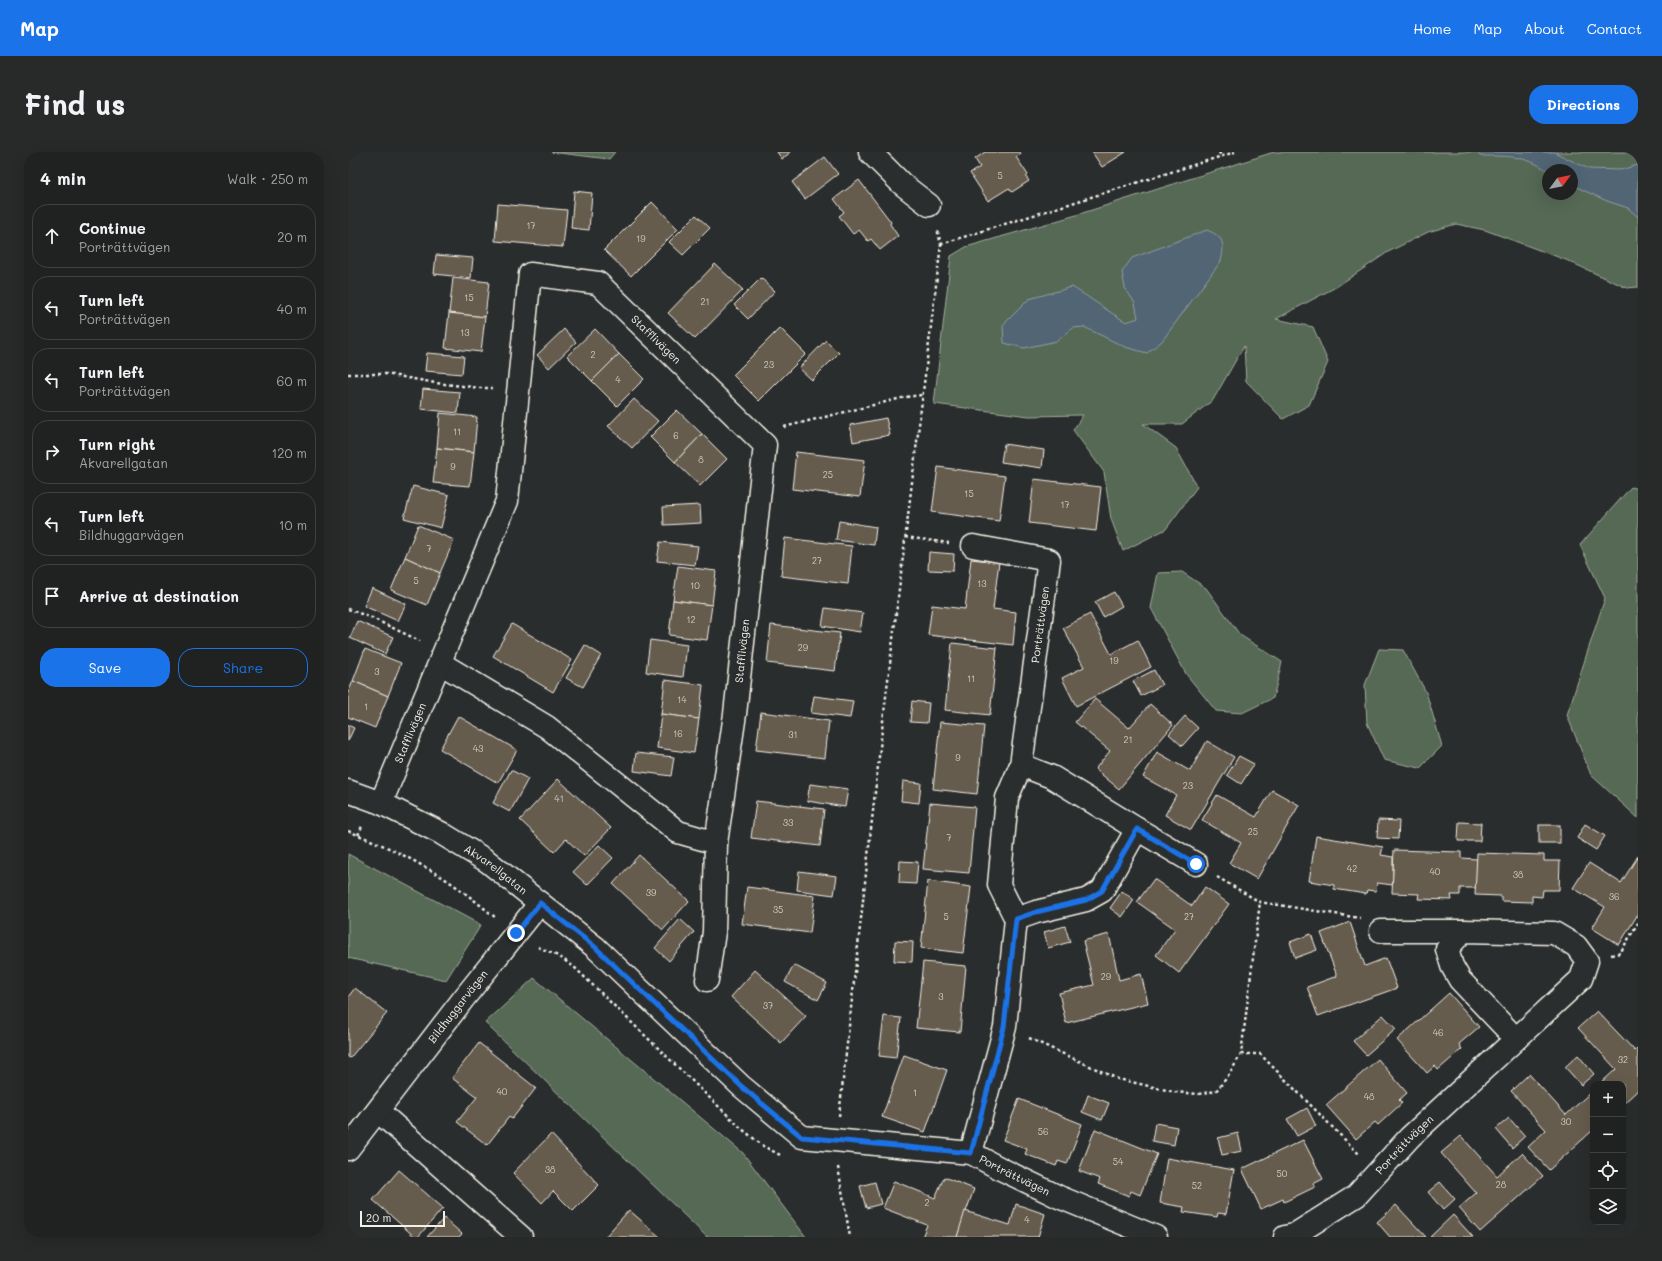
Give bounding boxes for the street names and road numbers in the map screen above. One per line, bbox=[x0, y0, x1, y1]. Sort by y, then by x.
street label: Stafflivägen bbox=[628, 311, 685, 367]
street label: Porträttvägen bbox=[1027, 585, 1052, 664]
street label: Stafflivägen bbox=[731, 618, 752, 684]
street label: Stafflivägen bbox=[391, 700, 429, 765]
street label: Akvarellgatan bbox=[461, 841, 531, 897]
street label: Bildhuggarvägen bbox=[424, 966, 491, 1046]
street label: Porträttvägen bbox=[1372, 1111, 1436, 1177]
street label: Porträttvägen bbox=[977, 1151, 1053, 1199]

